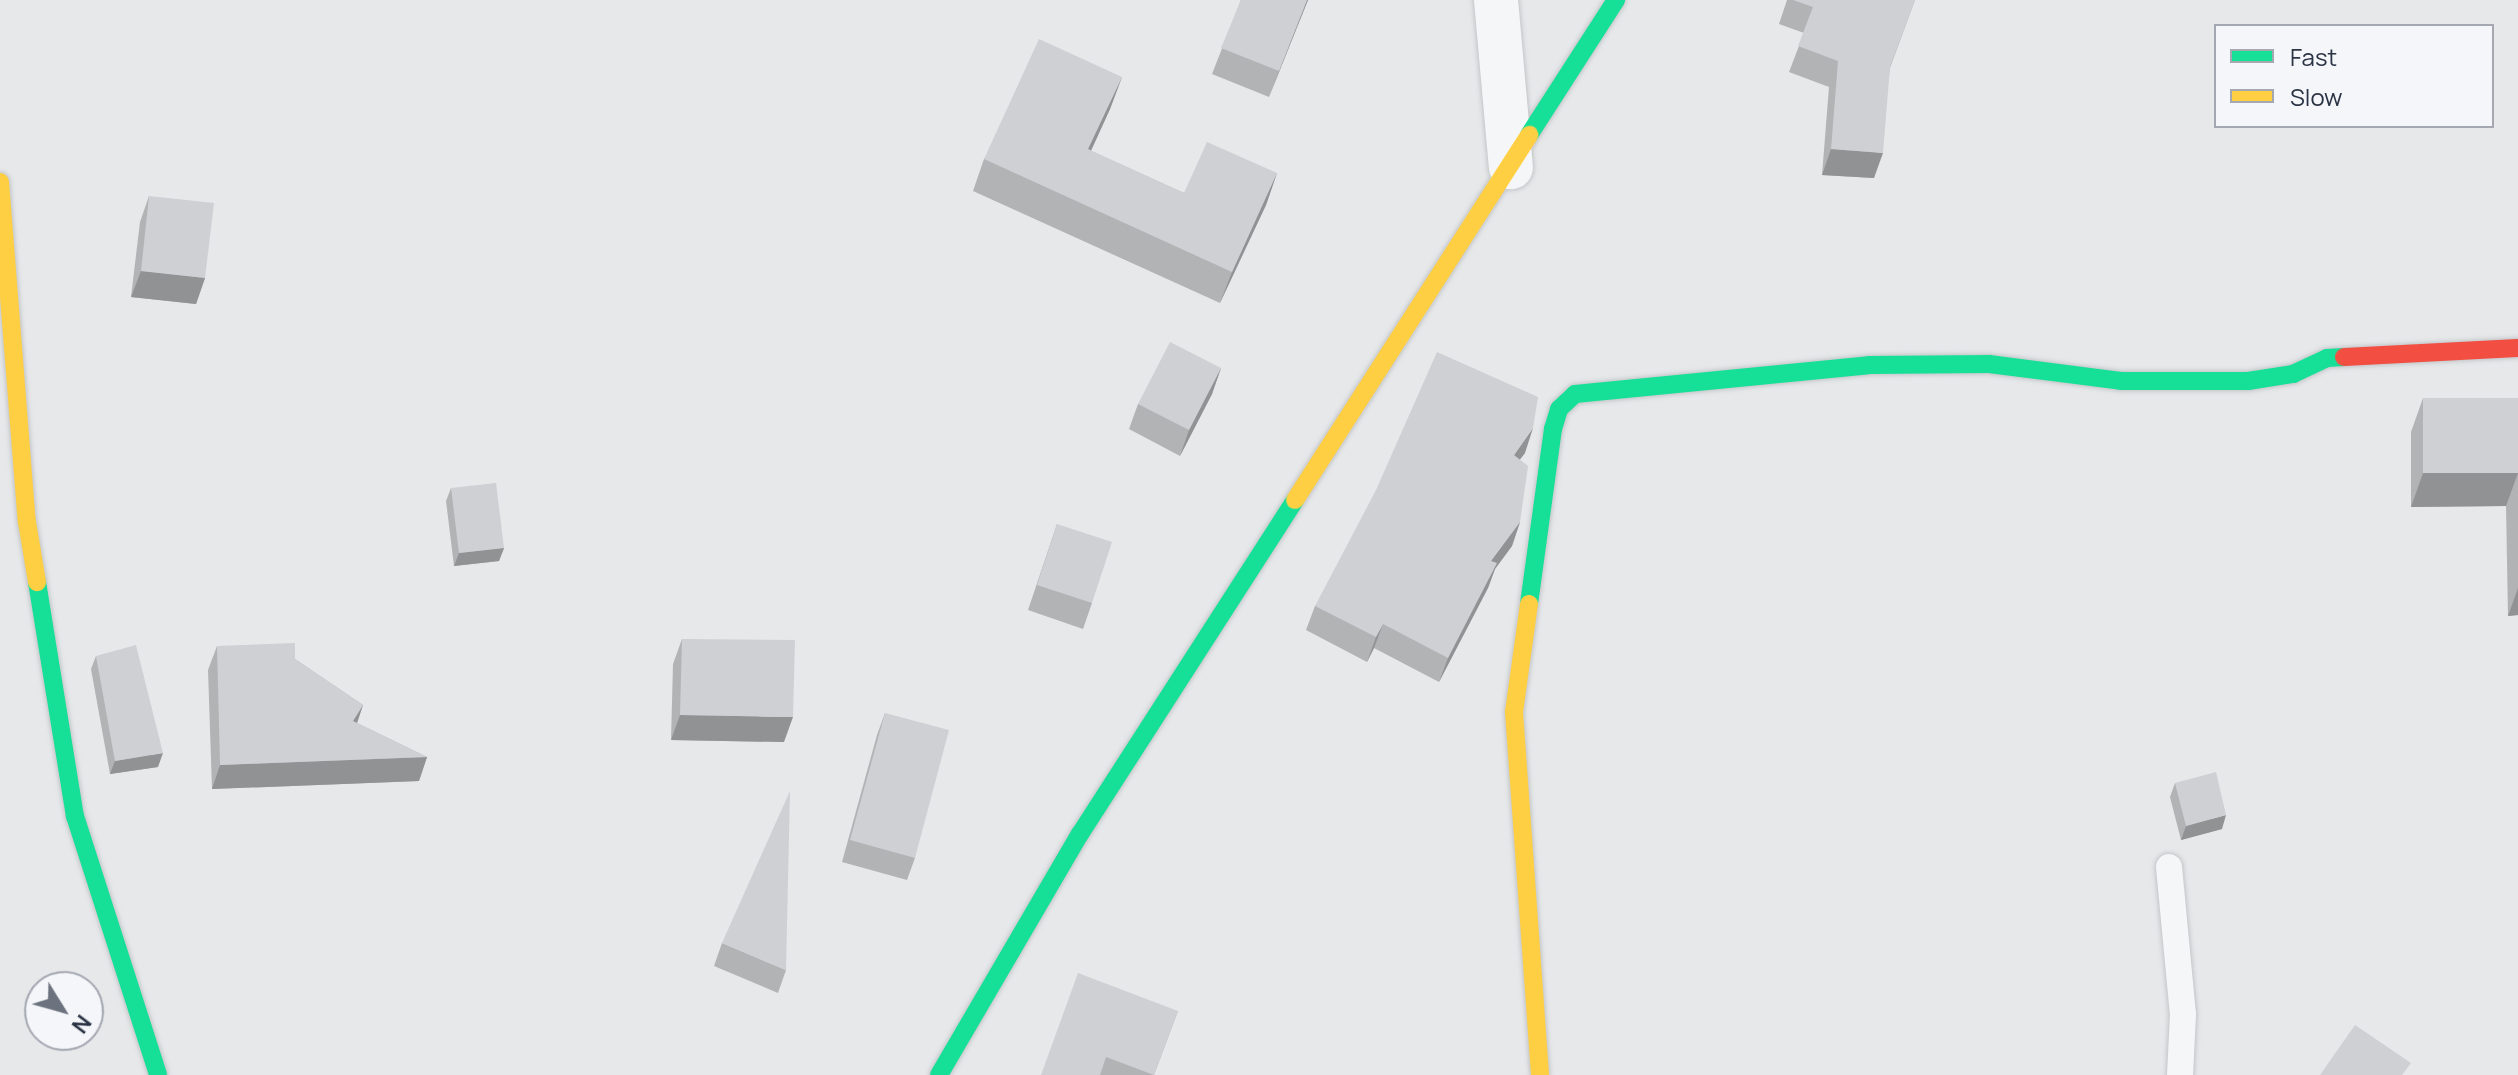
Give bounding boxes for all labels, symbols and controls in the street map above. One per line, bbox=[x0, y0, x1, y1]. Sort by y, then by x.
legend bbox=[2214, 24, 2494, 128]
text: Fast bbox=[2290, 40, 2337, 73]
text: Slow bbox=[2290, 80, 2343, 113]
north arrow bbox=[24, 971, 104, 1051]
text: N bbox=[65, 1009, 98, 1040]

